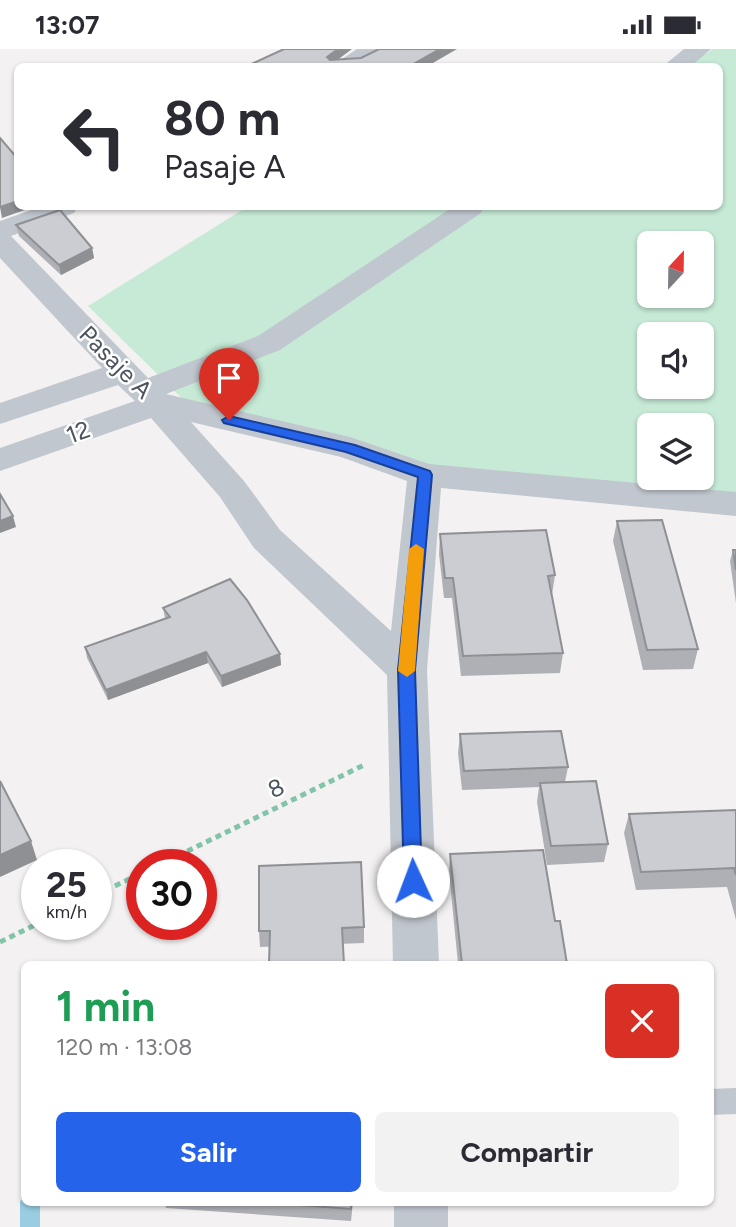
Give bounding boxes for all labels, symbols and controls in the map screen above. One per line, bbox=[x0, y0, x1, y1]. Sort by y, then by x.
text: 13:07 bbox=[35, 9, 100, 41]
text: 80 m bbox=[164, 88, 280, 147]
icon: left bbox=[49, 91, 140, 182]
text: Pasaje A bbox=[164, 148, 285, 186]
north arrow bbox=[637, 231, 714, 308]
map controls bbox=[637, 231, 714, 490]
street label: Pasaje A bbox=[74, 320, 159, 405]
button: sound bbox=[637, 322, 714, 399]
pin bbox=[199, 348, 259, 420]
icon: arrive bbox=[210, 359, 248, 397]
button: layers bbox=[637, 413, 714, 490]
street label: 12 bbox=[62, 414, 94, 450]
street label: 8 bbox=[263, 772, 289, 804]
position arrow bbox=[376, 844, 450, 918]
speed limit sign: 30 bbox=[126, 849, 217, 940]
text: 25 bbox=[46, 864, 87, 906]
text: km/h bbox=[46, 901, 87, 923]
text: 1 min bbox=[56, 981, 155, 1032]
button: close bbox=[605, 984, 679, 1058]
text: 120 m · 13:08 bbox=[56, 1033, 192, 1061]
button: Salir bbox=[56, 1112, 361, 1192]
button: Compartir bbox=[375, 1112, 679, 1192]

